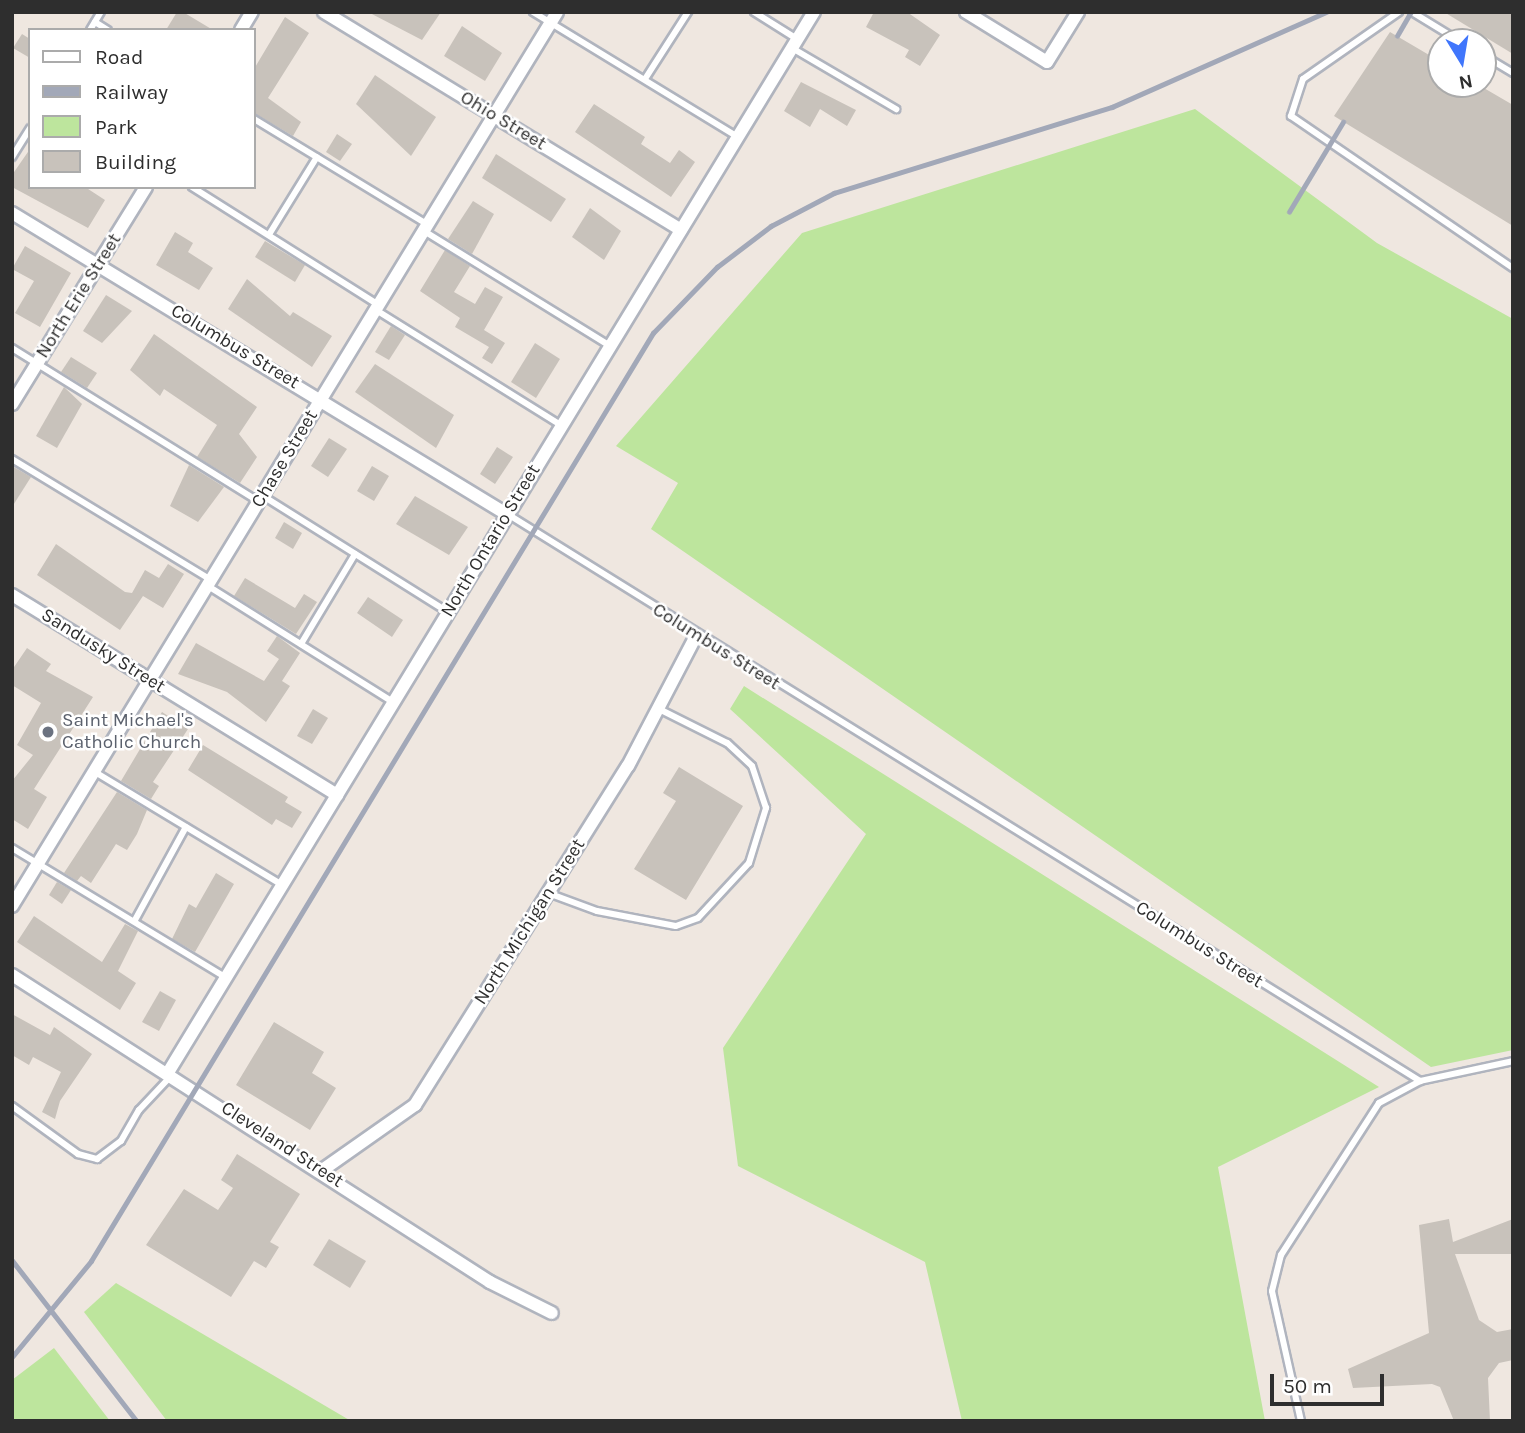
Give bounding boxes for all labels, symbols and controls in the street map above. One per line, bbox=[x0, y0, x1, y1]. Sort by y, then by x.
legend bbox=[28, 28, 256, 189]
north arrow bbox=[1427, 28, 1497, 98]
text: Road bbox=[95, 45, 143, 69]
text: N bbox=[1457, 70, 1474, 94]
text: Railway bbox=[95, 80, 168, 104]
street label: Ohio Street bbox=[456, 86, 550, 156]
text: Park bbox=[95, 115, 138, 139]
text: Building bbox=[95, 150, 176, 174]
street label: North Erie Street bbox=[31, 229, 127, 363]
street label: Columbus Street bbox=[167, 300, 303, 394]
street label: Chase Street bbox=[247, 406, 323, 512]
street label: North Ontario Street bbox=[436, 460, 546, 622]
street label: Columbus Street bbox=[648, 599, 784, 695]
street label: Sandusky Street bbox=[37, 604, 169, 698]
place label: Saint Michael's Catholic Church bbox=[62, 710, 201, 754]
marker: Saint Michael's Catholic Church bbox=[40, 724, 56, 740]
street label: North Michigan Street bbox=[470, 835, 590, 1009]
street label: Columbus Street bbox=[1131, 897, 1267, 993]
street label: Cleveland Street bbox=[217, 1097, 347, 1193]
scale bar bbox=[1273, 1360, 1387, 1404]
text: 50 m bbox=[1283, 1374, 1332, 1398]

